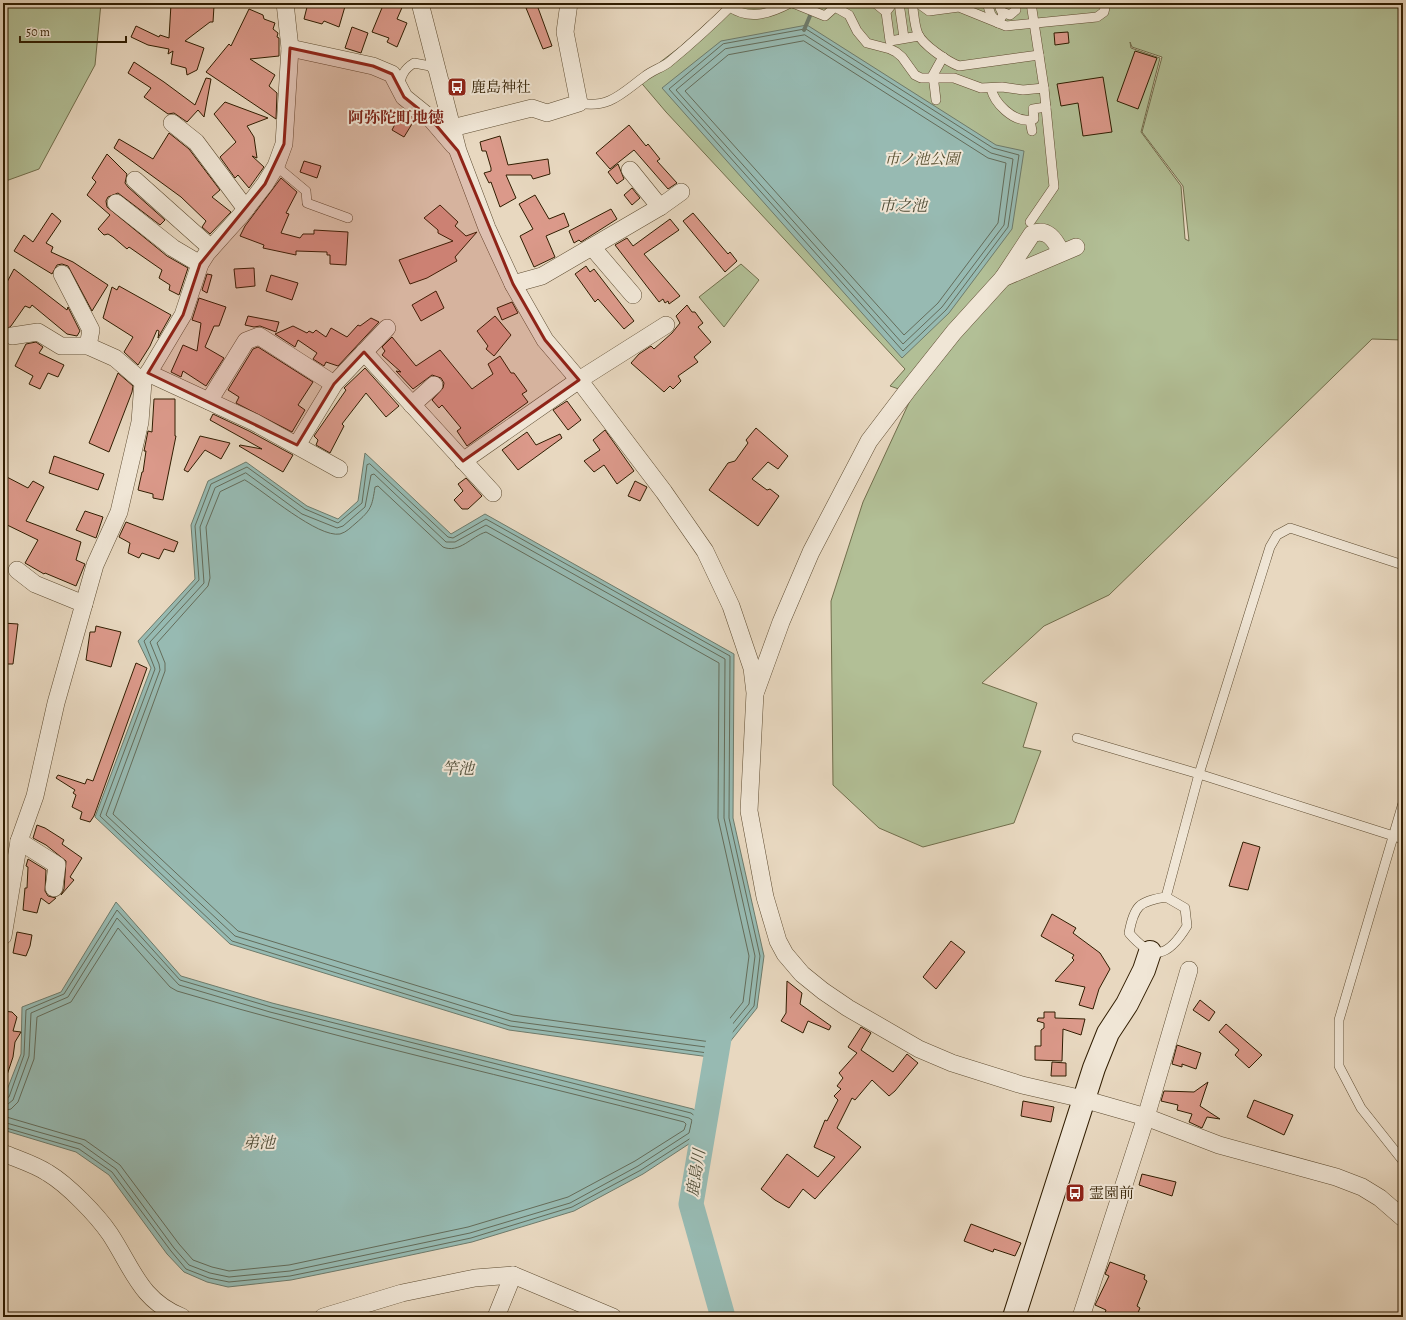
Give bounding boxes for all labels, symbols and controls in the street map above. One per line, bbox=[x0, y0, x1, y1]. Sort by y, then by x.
scale bar bbox=[20, 18, 126, 44]
text: 50 m bbox=[26, 24, 50, 40]
bus stop icon: 鹿島神社 bbox=[446, 76, 468, 98]
place label: 鹿島神社 bbox=[471, 77, 531, 97]
district label: 阿弥陀町地徳 bbox=[348, 107, 444, 129]
park label: 市ノ池公園 bbox=[884, 149, 962, 169]
water label: 市之池 bbox=[879, 195, 929, 217]
water label: 竿池 bbox=[442, 758, 476, 780]
water label: 弟池 bbox=[243, 1132, 277, 1154]
water label: 鹿島川 bbox=[681, 1146, 711, 1198]
bus stop icon: 霊園前 bbox=[1064, 1182, 1086, 1204]
place label: 霊園前 bbox=[1089, 1183, 1134, 1203]

